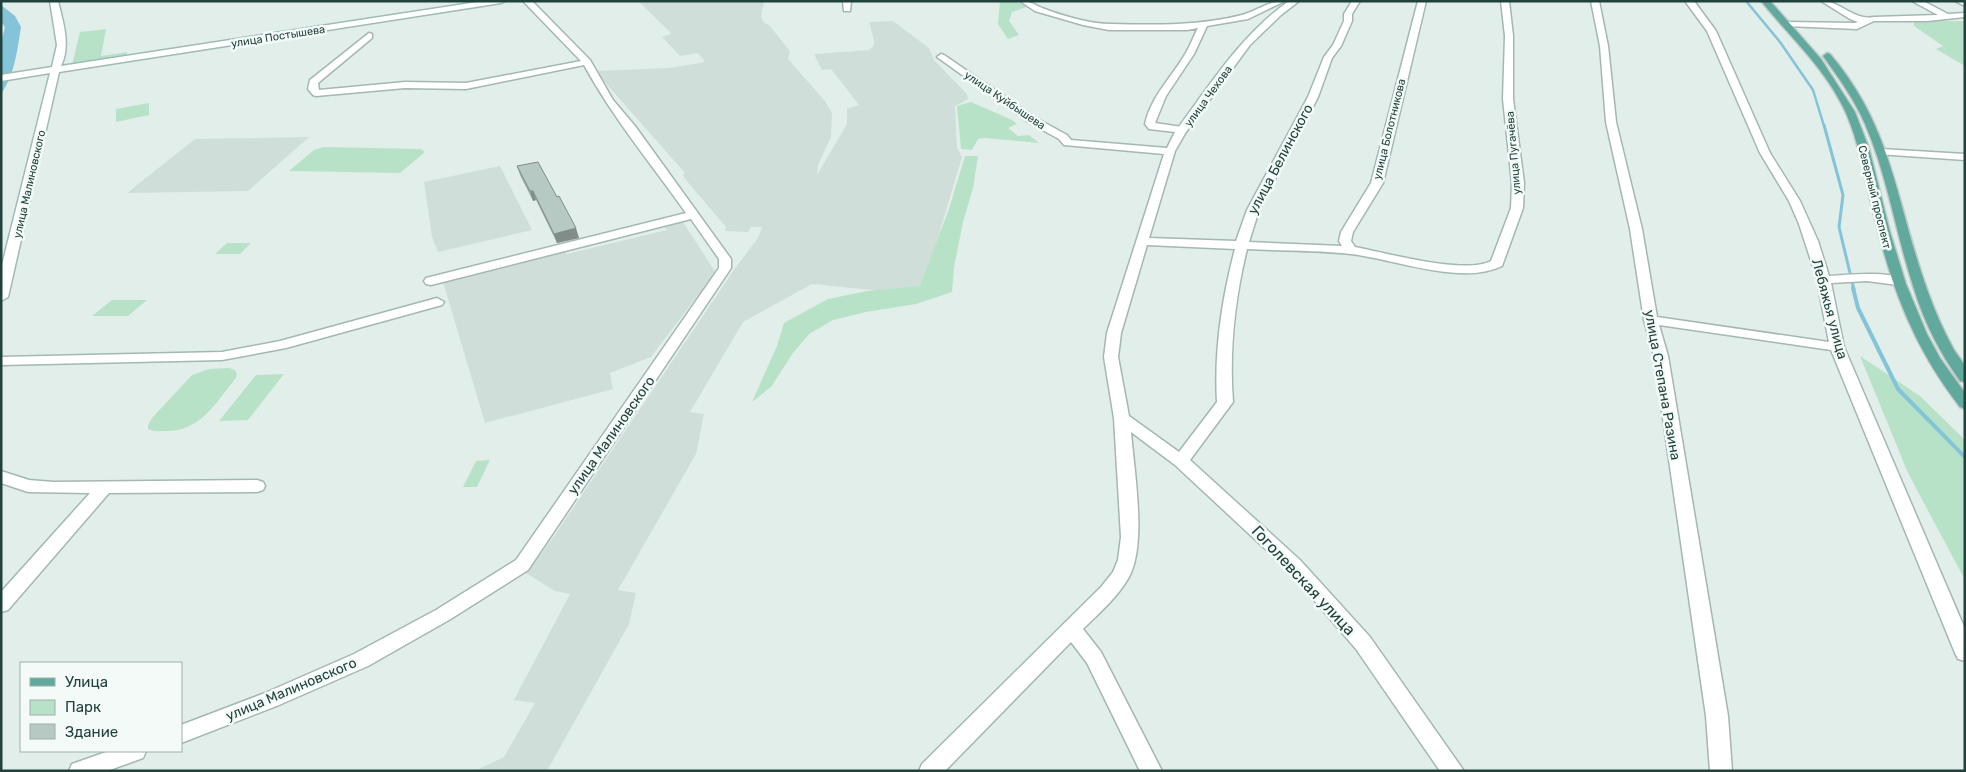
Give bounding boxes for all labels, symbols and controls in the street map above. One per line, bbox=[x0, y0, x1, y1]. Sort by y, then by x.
street label: улица Постышева bbox=[230, 23, 326, 50]
street label: улица Чехова bbox=[1182, 63, 1235, 129]
street label: улица Куйбышева bbox=[962, 69, 1048, 132]
street label: улица Болотникова bbox=[1371, 77, 1408, 181]
street label: улица Белинского bbox=[1244, 101, 1317, 217]
street label: улица Пугачёва bbox=[1503, 111, 1524, 195]
street label: улица Малиновского bbox=[11, 129, 48, 239]
street label: Северный проспект bbox=[1855, 144, 1894, 250]
street label: Лебяжья улица bbox=[1808, 257, 1851, 361]
street label: улица Степана Разина bbox=[1641, 309, 1684, 462]
street label: улица Малиновского bbox=[564, 373, 659, 498]
street label: Гоголевская улица bbox=[1248, 521, 1359, 639]
street label: улица Малиновского bbox=[223, 654, 359, 725]
legend bbox=[20, 662, 182, 752]
text: Улица bbox=[65, 673, 108, 691]
text: Парк bbox=[65, 698, 101, 716]
text: Здание bbox=[65, 723, 118, 741]

